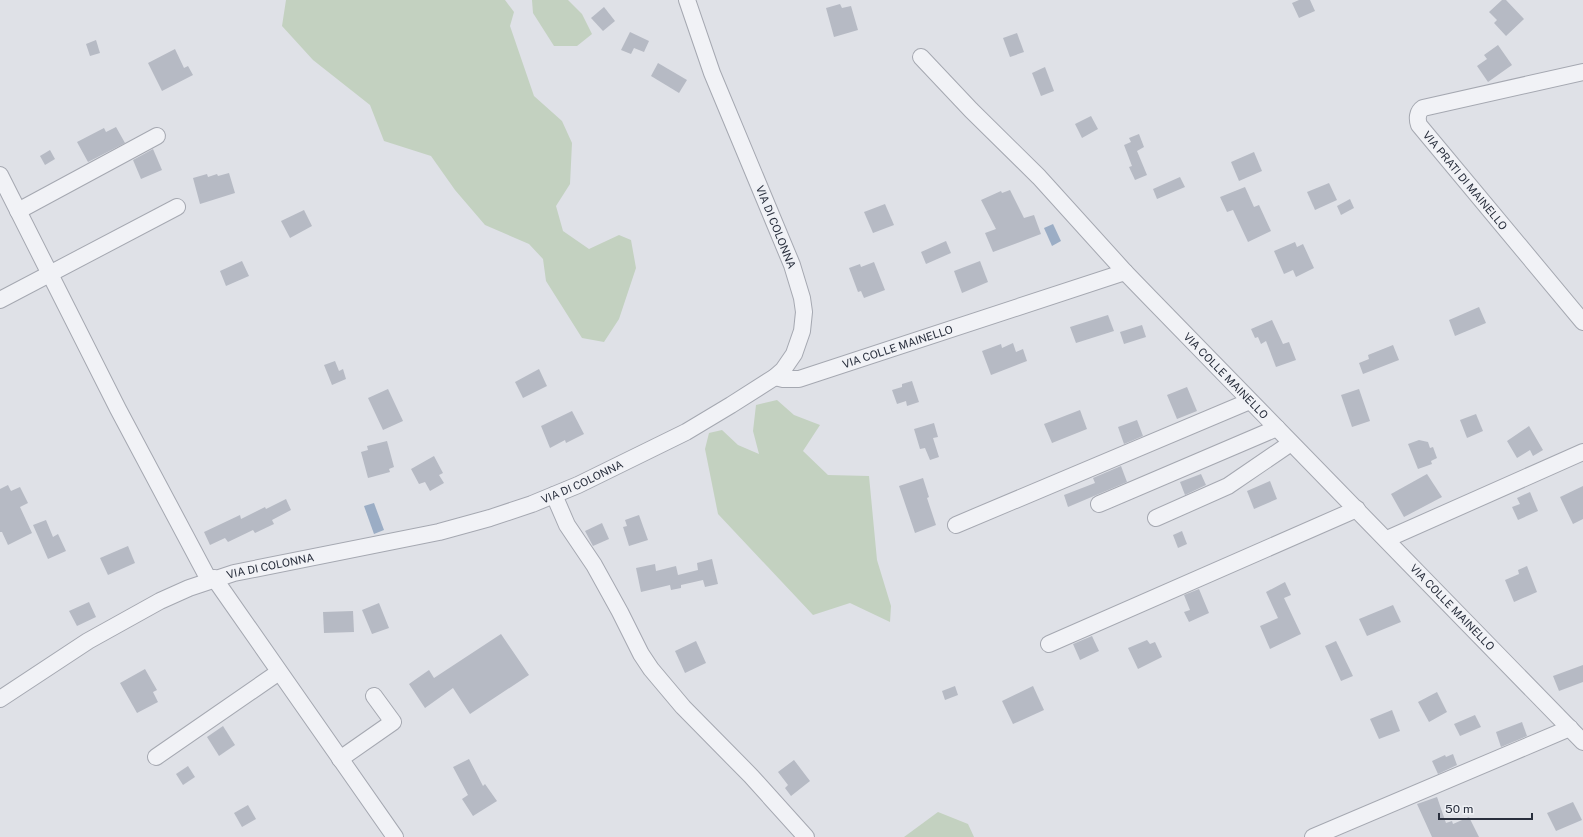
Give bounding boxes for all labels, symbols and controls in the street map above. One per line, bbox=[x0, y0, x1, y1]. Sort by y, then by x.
street label: VIA PRATI DI MAINELLO bbox=[1421, 129, 1510, 232]
street label: VIA DI COLONNA bbox=[754, 184, 798, 271]
street label: VIA COLLE MAINELLO bbox=[841, 323, 954, 370]
street label: VIA COLLE MAINELLO bbox=[1181, 330, 1270, 421]
street label: VIA DI COLONNA bbox=[539, 458, 625, 506]
street label: VIA DI COLONNA bbox=[225, 551, 315, 581]
street label: VIA COLLE MAINELLO bbox=[1408, 562, 1497, 653]
scale bar bbox=[1439, 795, 1532, 821]
text: 50 m bbox=[1445, 802, 1473, 816]

